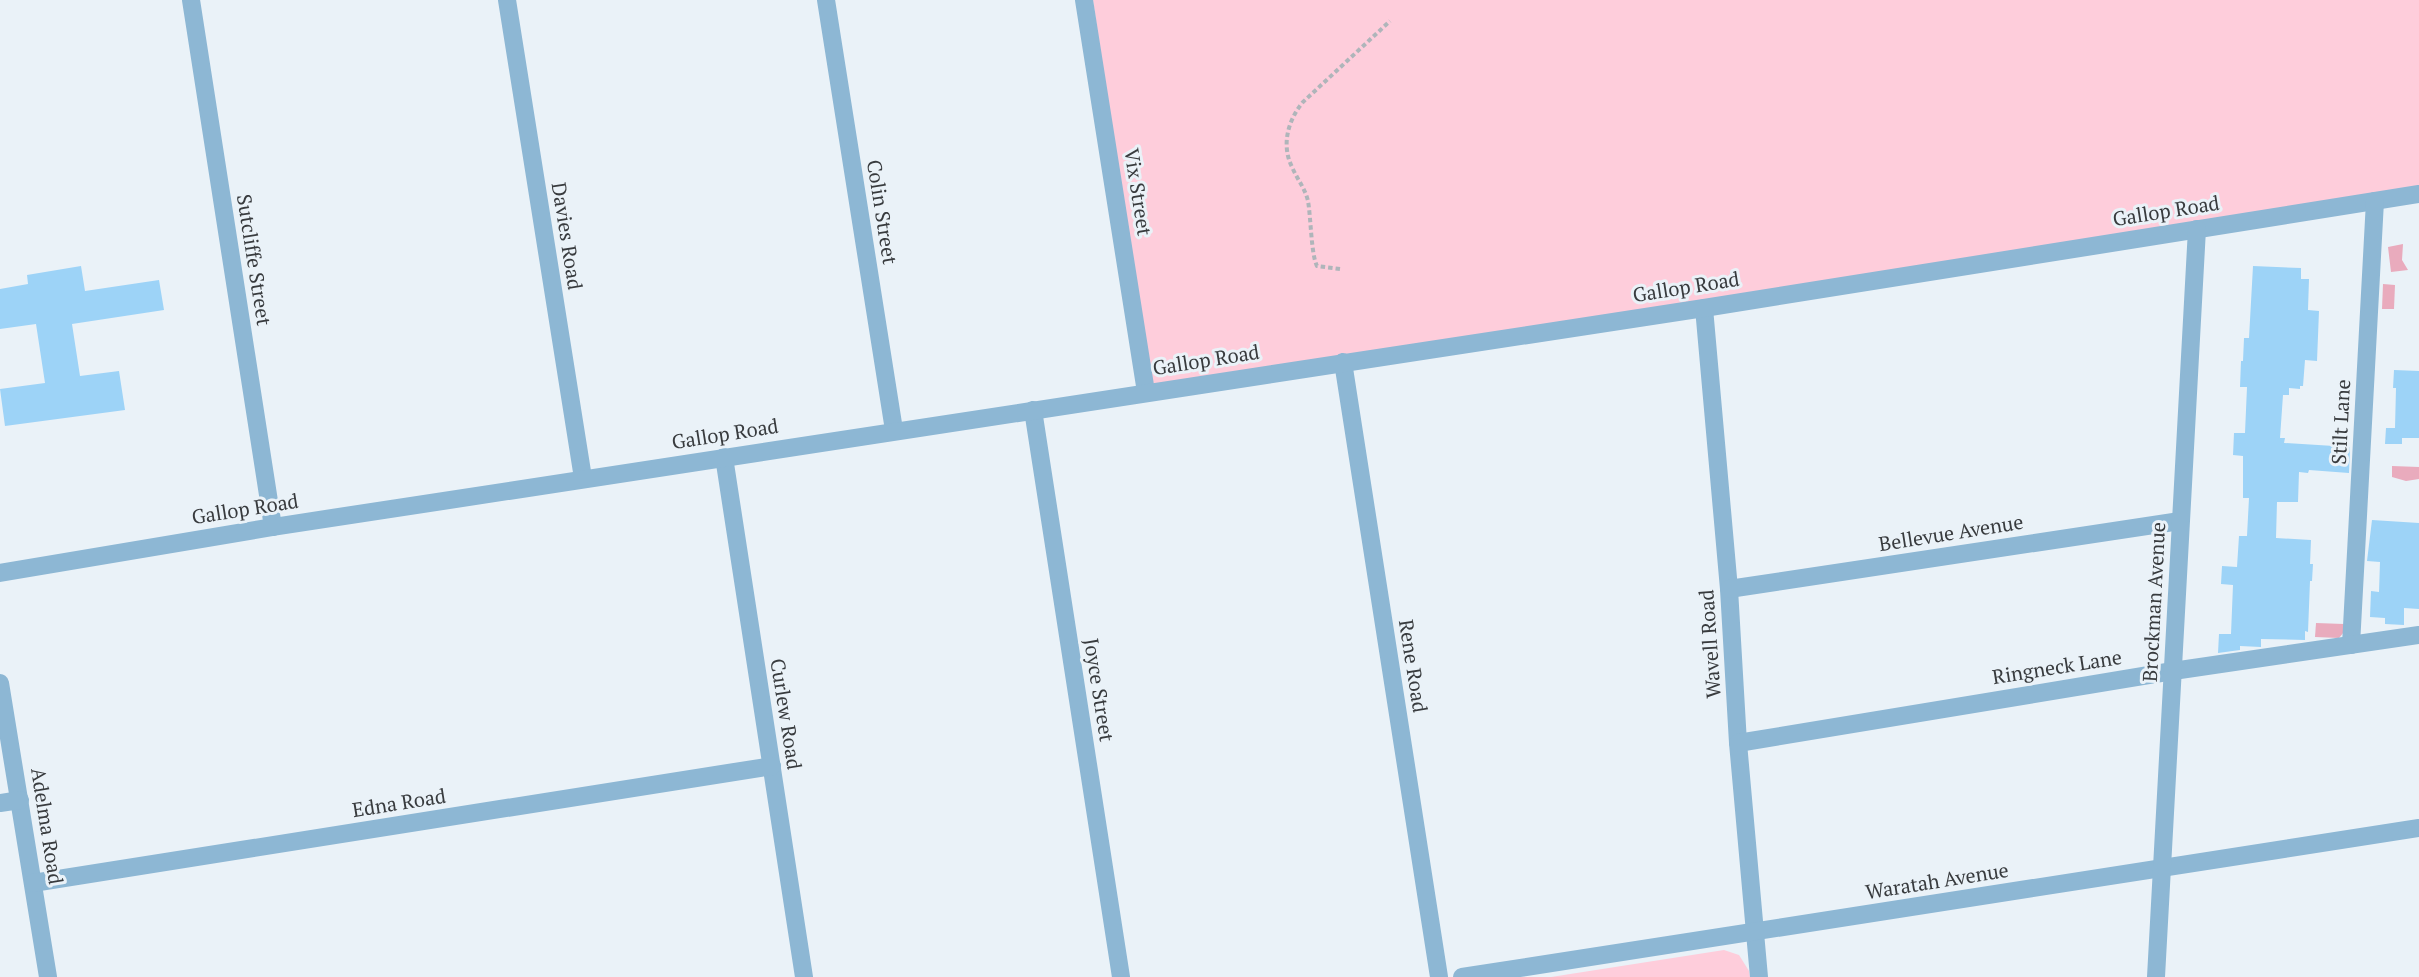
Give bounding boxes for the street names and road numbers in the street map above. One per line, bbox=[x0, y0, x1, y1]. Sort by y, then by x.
street label: Vix Street bbox=[1118, 146, 1159, 238]
street label: Colin Street bbox=[861, 158, 904, 267]
street label: Davies Road bbox=[546, 180, 589, 292]
street label: Gallop Road bbox=[2111, 189, 2221, 232]
street label: Sutcliffe Street bbox=[231, 192, 278, 328]
street label: Gallop Road bbox=[1631, 265, 1741, 308]
street label: Gallop Road bbox=[1151, 338, 1261, 381]
street label: Stilt Lane bbox=[2325, 379, 2356, 465]
street label: Gallop Road bbox=[670, 412, 780, 455]
street label: Gallop Road bbox=[190, 487, 300, 530]
street label: Bellevue Avenue bbox=[1877, 508, 2025, 557]
street label: Brockman Avenue bbox=[2136, 521, 2171, 683]
street label: Wavell Road bbox=[1692, 589, 1727, 699]
street label: Rene Road bbox=[1393, 617, 1434, 714]
street label: Joyce Street bbox=[1078, 636, 1121, 744]
street label: Ringneck Lane bbox=[1990, 643, 2124, 690]
street label: Curlew Road bbox=[764, 656, 809, 771]
street label: Adelma Road bbox=[25, 766, 70, 886]
street label: Edna Road bbox=[350, 782, 448, 823]
street label: Waratah Avenue bbox=[1863, 856, 2010, 905]

